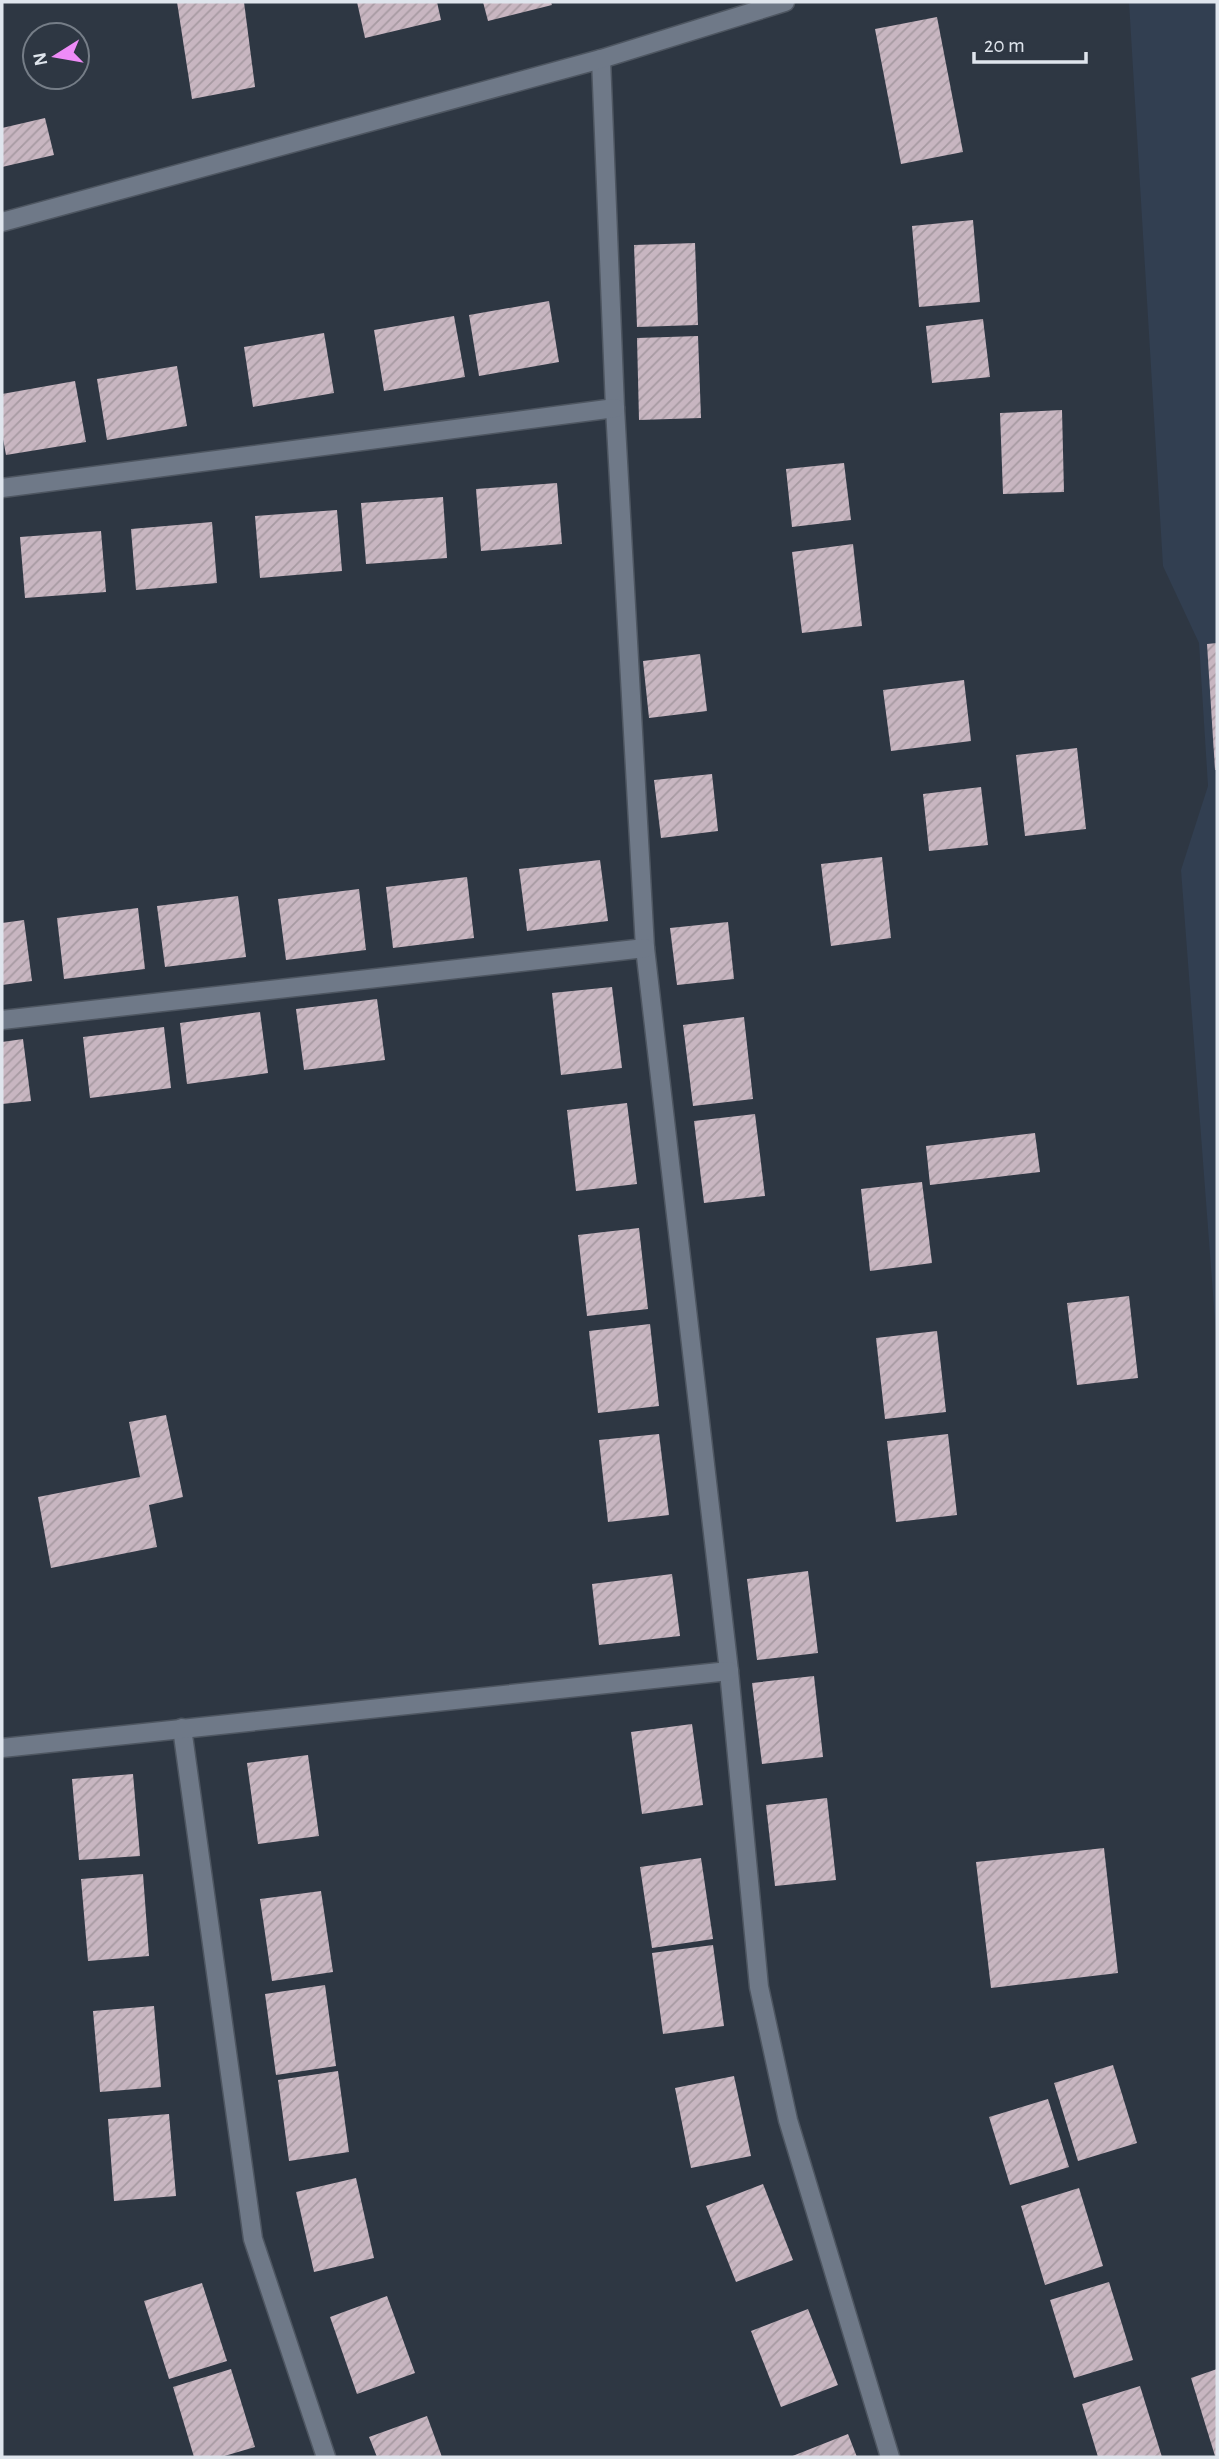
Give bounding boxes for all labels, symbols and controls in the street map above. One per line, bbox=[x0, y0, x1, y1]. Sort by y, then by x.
north arrow bbox=[21, 21, 91, 91]
scale bar bbox=[974, 21, 1086, 65]
text: 20 m bbox=[984, 35, 1025, 56]
text: N bbox=[30, 51, 51, 67]

